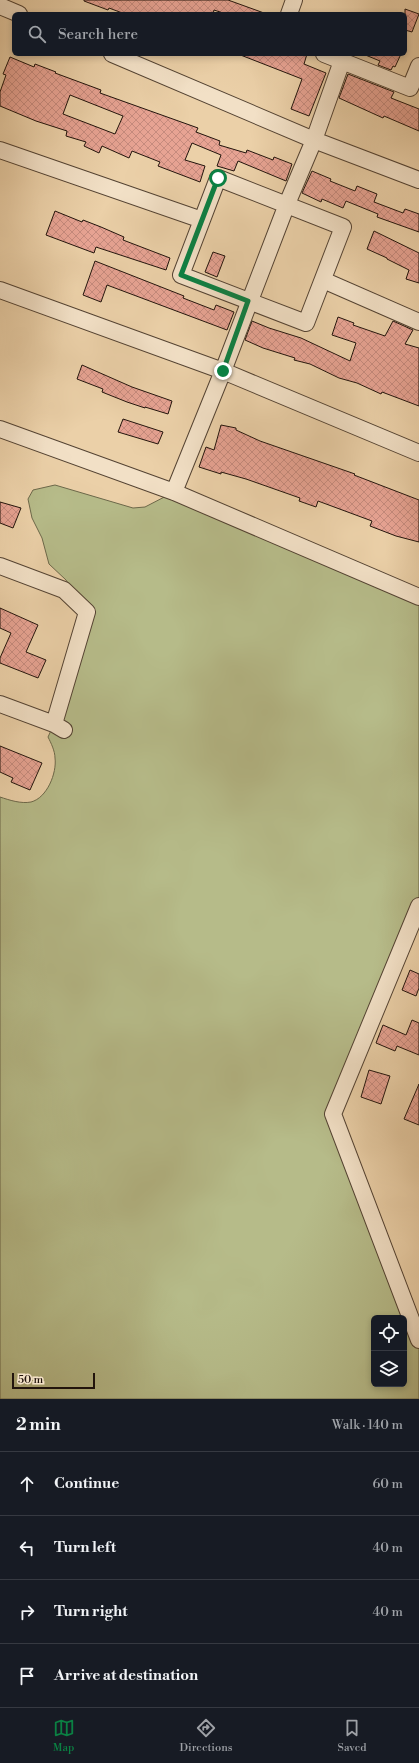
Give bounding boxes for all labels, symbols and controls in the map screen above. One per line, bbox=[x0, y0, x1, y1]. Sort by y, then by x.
search box bbox=[12, 12, 407, 56]
icon: search bbox=[26, 23, 48, 45]
text: Search here bbox=[58, 25, 138, 44]
route start bbox=[209, 169, 227, 187]
route end bbox=[214, 362, 232, 380]
map controls bbox=[371, 1315, 407, 1387]
button: locate bbox=[371, 1315, 407, 1351]
button: layers bbox=[371, 1351, 407, 1387]
scale bar bbox=[12, 1371, 95, 1390]
text: 50 m bbox=[18, 1373, 43, 1387]
text: 2 min bbox=[16, 1414, 61, 1436]
text: Walk · 140 m bbox=[332, 1417, 403, 1433]
icon: ahead bbox=[16, 1473, 38, 1495]
text: Continue bbox=[54, 1474, 119, 1493]
text: 60 m bbox=[372, 1476, 403, 1492]
icon: left bbox=[16, 1537, 38, 1559]
text: Turn left bbox=[54, 1538, 116, 1557]
text: 40 m bbox=[373, 1540, 403, 1556]
icon: right bbox=[16, 1601, 38, 1623]
text: Turn right bbox=[54, 1602, 128, 1621]
text: 40 m bbox=[373, 1604, 403, 1620]
icon: arrive bbox=[16, 1665, 38, 1687]
text: Arrive at destination bbox=[54, 1666, 198, 1685]
tab: Map bbox=[53, 1717, 75, 1755]
tab: Directions bbox=[180, 1717, 233, 1755]
tab: Saved bbox=[338, 1717, 366, 1755]

